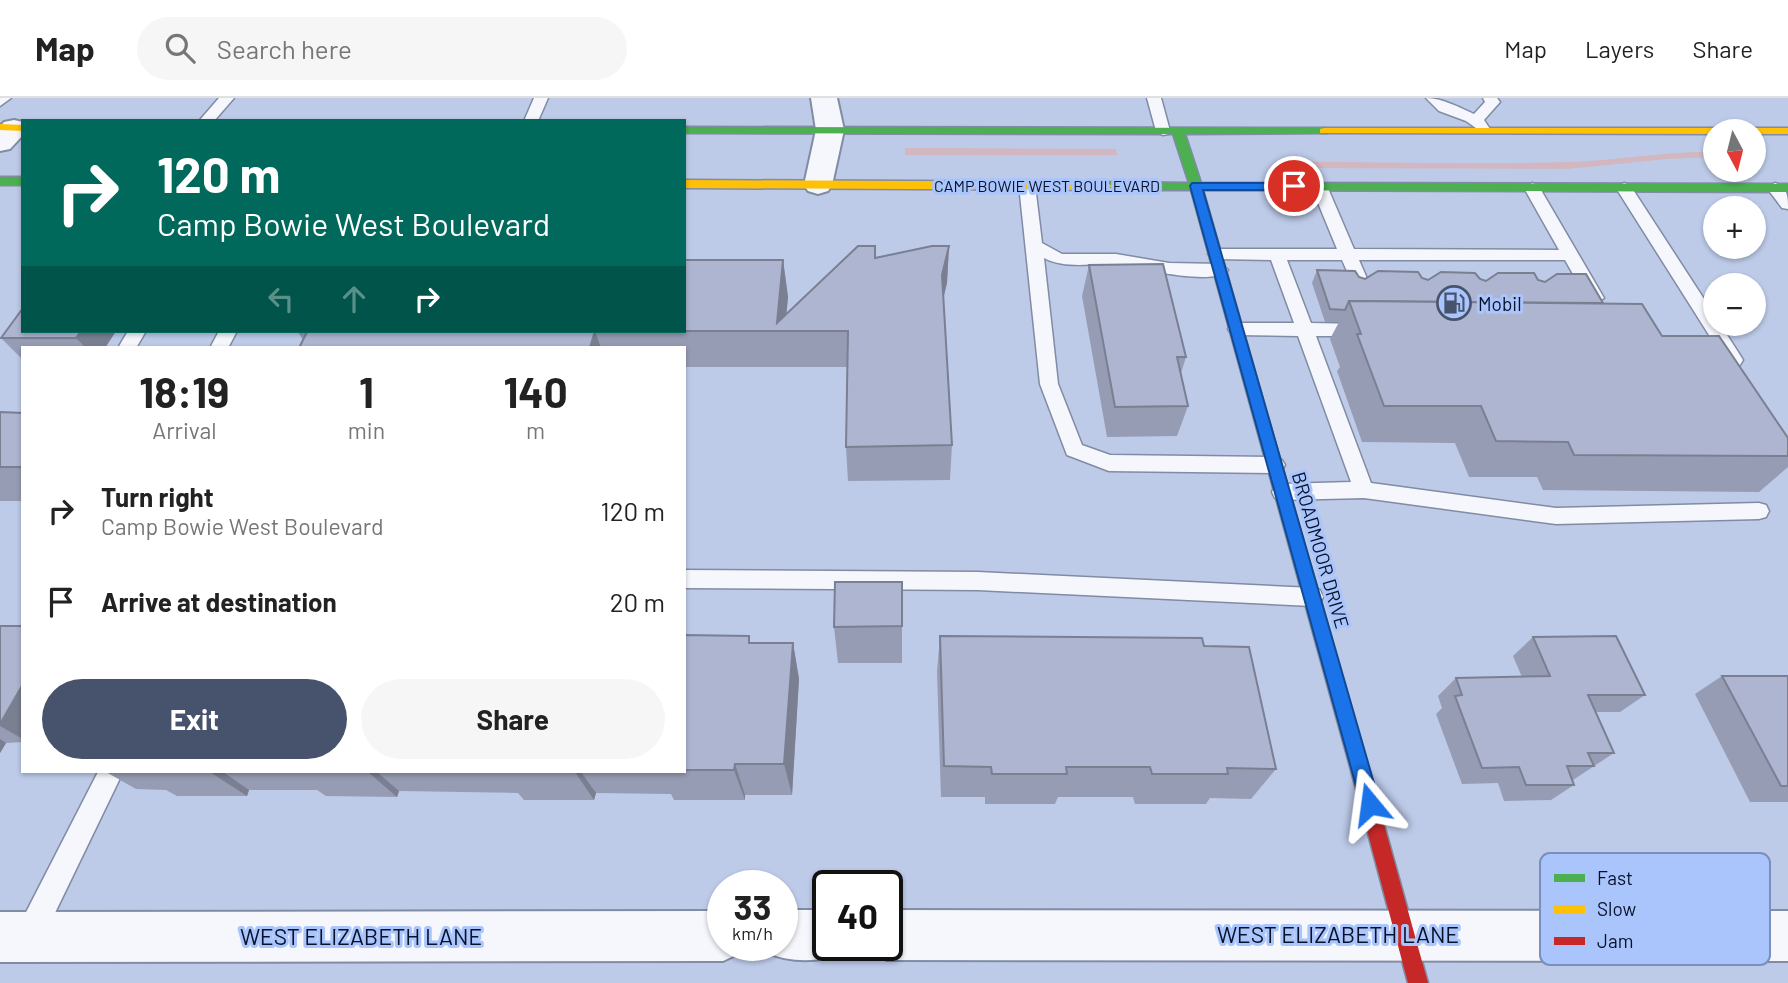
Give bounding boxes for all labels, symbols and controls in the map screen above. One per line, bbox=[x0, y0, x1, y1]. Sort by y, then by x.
search box bbox=[137, 17, 627, 80]
text: Map bbox=[35, 28, 95, 68]
icon: search bbox=[161, 29, 199, 67]
text: Search here bbox=[217, 33, 352, 64]
text: Map bbox=[1504, 34, 1547, 63]
text: Layers bbox=[1585, 34, 1654, 63]
text: Share bbox=[1692, 34, 1753, 63]
north arrow bbox=[1703, 119, 1766, 182]
map controls bbox=[1703, 119, 1766, 336]
text: 120 m bbox=[157, 144, 280, 203]
icon: right bbox=[42, 147, 133, 238]
pin bbox=[1264, 156, 1324, 216]
icon: arrive bbox=[1275, 167, 1313, 205]
street label: CAMP BOWIE WEST BOULEVARD bbox=[934, 176, 1160, 195]
button: + bbox=[1703, 196, 1766, 259]
text: Camp Bowie West Boulevard bbox=[157, 204, 550, 242]
button: − bbox=[1703, 273, 1766, 336]
icon: left bbox=[262, 280, 300, 318]
icon: ahead bbox=[335, 280, 373, 318]
icon: right bbox=[408, 280, 446, 318]
fuel station icon: Mobil bbox=[1435, 284, 1473, 322]
place label: Mobil bbox=[1478, 292, 1522, 315]
text: 18:19 bbox=[139, 366, 229, 416]
text: 1 bbox=[359, 366, 374, 416]
text: 140 bbox=[503, 366, 568, 416]
text: Arrival bbox=[152, 416, 217, 444]
text: min bbox=[348, 416, 385, 444]
text: m bbox=[526, 416, 545, 444]
street label: BROADMOOR DRIVE bbox=[1288, 469, 1354, 631]
text: Turn right bbox=[101, 481, 214, 512]
icon: right bbox=[42, 492, 80, 530]
text: 120 m bbox=[601, 495, 665, 526]
text: Camp Bowie West Boulevard bbox=[101, 512, 384, 540]
icon: arrive bbox=[42, 583, 80, 621]
text: Arrive at destination bbox=[101, 586, 337, 617]
text: 20 m bbox=[610, 586, 665, 617]
button: Exit bbox=[42, 679, 347, 759]
button: Share bbox=[361, 679, 665, 759]
position arrow bbox=[1333, 767, 1407, 841]
legend bbox=[1540, 853, 1770, 965]
text: Fast bbox=[1597, 866, 1633, 889]
speed limit sign: 40 bbox=[812, 870, 903, 961]
text: 33 bbox=[734, 885, 771, 927]
text: Slow bbox=[1597, 897, 1636, 920]
street label: WEST ELIZABETH LANE bbox=[1217, 920, 1459, 948]
street label: WEST ELIZABETH LANE bbox=[240, 922, 482, 950]
text: km/h bbox=[732, 922, 773, 944]
text: Jam bbox=[1597, 929, 1633, 952]

